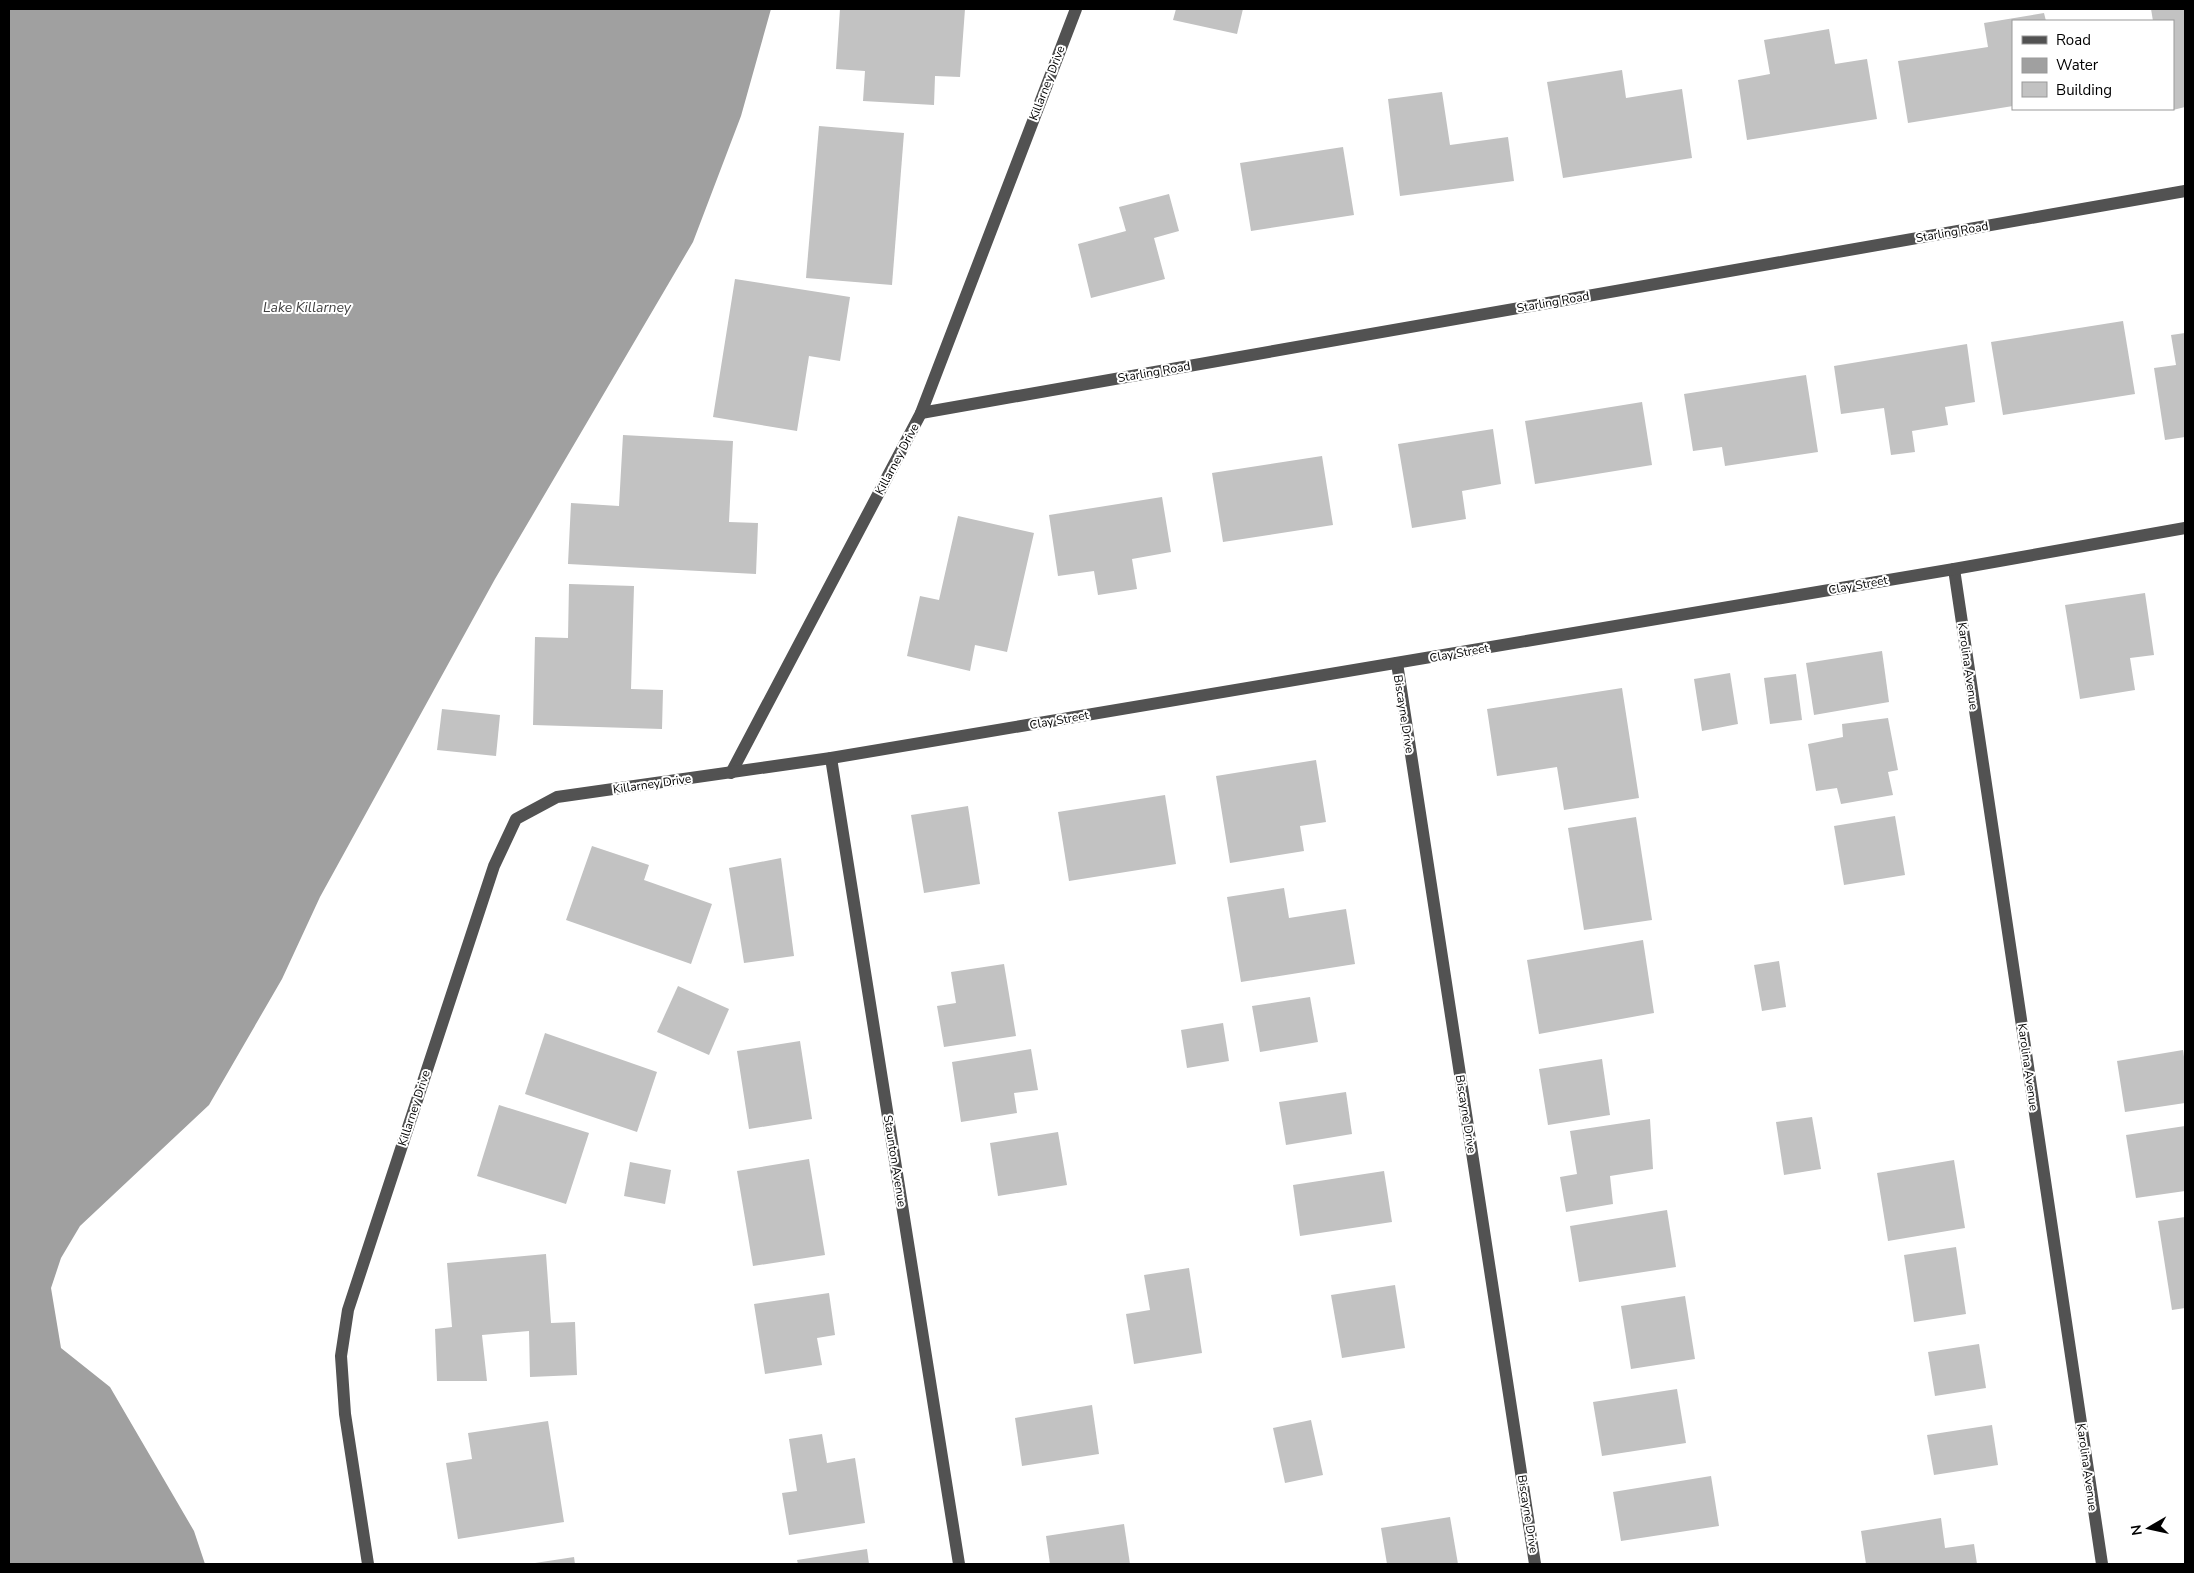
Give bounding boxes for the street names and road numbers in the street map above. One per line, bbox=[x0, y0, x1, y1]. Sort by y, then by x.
street label: Killarney Drive bbox=[1025, 43, 1069, 123]
street label: Starling Road bbox=[1914, 218, 1990, 246]
street label: Starling Road bbox=[1515, 288, 1591, 316]
street label: Starling Road bbox=[1116, 358, 1192, 386]
street label: Killarney Drive bbox=[871, 420, 923, 498]
street label: Clay Street bbox=[1827, 572, 1890, 598]
street label: Karolina Avenue bbox=[1954, 621, 1982, 711]
street label: Clay Street bbox=[1428, 640, 1491, 666]
street label: Biscayne Drive bbox=[1390, 674, 1418, 754]
street label: Clay Street bbox=[1028, 707, 1091, 733]
street label: Killarney Drive bbox=[612, 771, 692, 797]
street label: Karolina Avenue bbox=[2014, 1022, 2042, 1112]
street label: Killarney Drive bbox=[394, 1068, 434, 1148]
street label: Biscayne Drive bbox=[1452, 1074, 1480, 1154]
street label: Staunton Avenue bbox=[880, 1114, 910, 1208]
street label: Karolina Avenue bbox=[2073, 1422, 2101, 1512]
street label: Biscayne Drive bbox=[1514, 1474, 1542, 1554]

